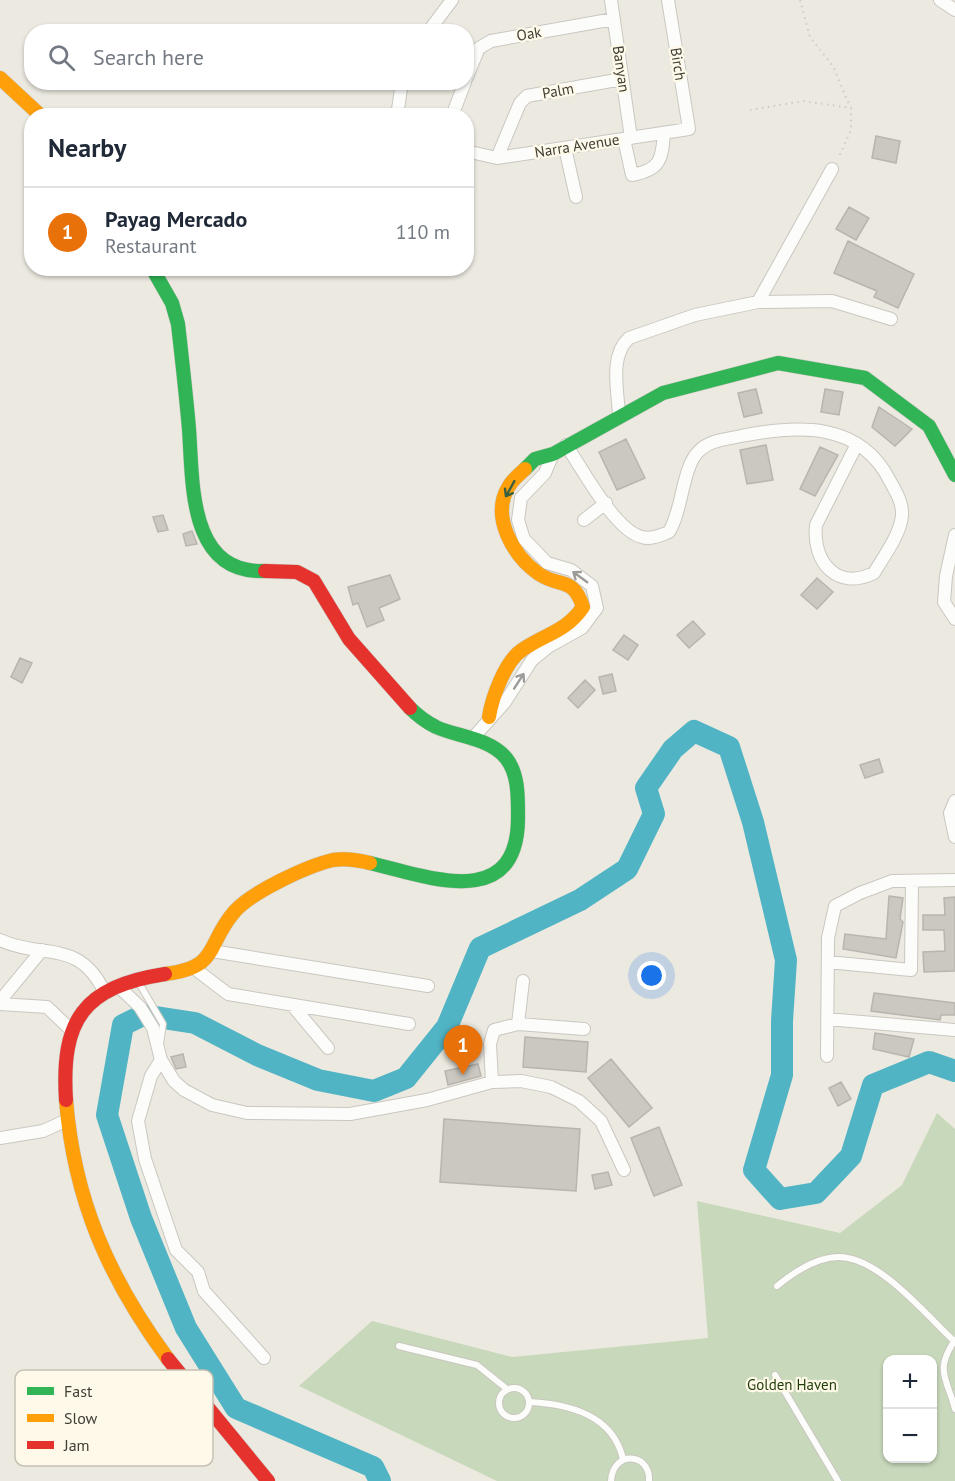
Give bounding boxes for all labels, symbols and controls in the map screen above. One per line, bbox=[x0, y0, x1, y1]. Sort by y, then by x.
street label: Oak bbox=[515, 22, 544, 45]
search box bbox=[24, 24, 474, 90]
icon: search bbox=[45, 41, 78, 74]
text: Search here bbox=[93, 43, 204, 71]
street label: Banyan bbox=[609, 44, 634, 94]
street label: Birch bbox=[667, 46, 690, 82]
street label: Palm bbox=[541, 78, 575, 103]
street label: Narra Avenue bbox=[533, 129, 621, 162]
text: Nearby bbox=[48, 131, 126, 164]
text: Payag Mercado bbox=[105, 205, 247, 233]
text: 1 bbox=[62, 219, 73, 245]
text: 110 m bbox=[396, 219, 450, 245]
text: Restaurant bbox=[105, 233, 196, 259]
one-way arrow bbox=[504, 480, 516, 497]
one-way arrow bbox=[572, 571, 588, 583]
one-way arrow bbox=[513, 673, 525, 690]
your location bbox=[637, 961, 666, 990]
pin: 1 bbox=[444, 1026, 482, 1075]
map controls bbox=[883, 1355, 937, 1463]
button: + bbox=[883, 1355, 937, 1409]
legend bbox=[15, 1370, 213, 1466]
park label: Golden Haven bbox=[747, 1375, 837, 1394]
text: Fast bbox=[64, 1381, 93, 1401]
text: Slow bbox=[64, 1408, 98, 1428]
button: − bbox=[883, 1409, 937, 1463]
text: Jam bbox=[63, 1435, 90, 1455]

